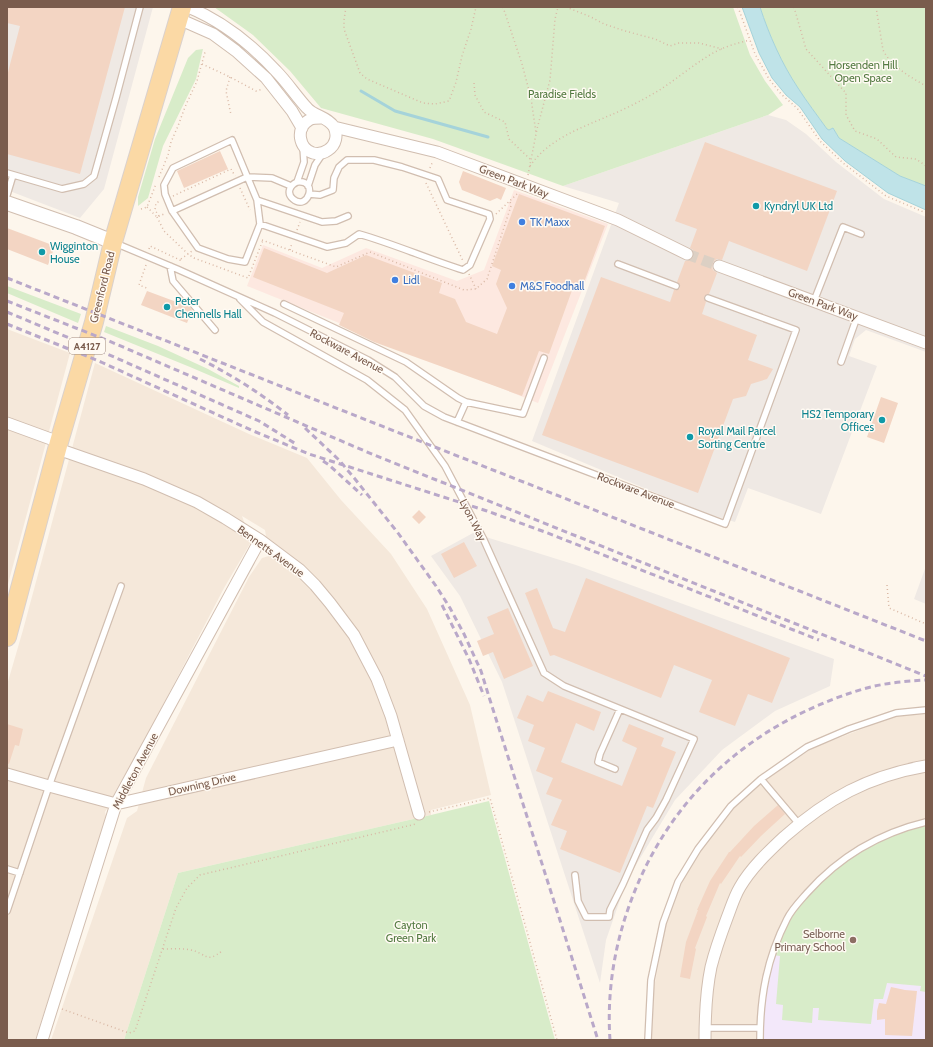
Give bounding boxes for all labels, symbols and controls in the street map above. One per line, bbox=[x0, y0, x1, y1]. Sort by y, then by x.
park label: Horsenden Hill Open Space bbox=[828, 58, 898, 85]
park label: Paradise Fields bbox=[528, 87, 596, 101]
street label: Green Park Way bbox=[477, 161, 551, 201]
place label: Kyndryl UK Ltd bbox=[764, 199, 833, 213]
marker: Kyndryl UK Ltd bbox=[751, 201, 761, 211]
place label: TK Maxx bbox=[530, 215, 570, 229]
marker: TK Maxx bbox=[517, 217, 527, 227]
place label: Wigginton House bbox=[50, 239, 98, 266]
marker: Wigginton House bbox=[37, 247, 47, 257]
street label: Greenford Road bbox=[86, 250, 118, 324]
place label: Lidl bbox=[403, 273, 420, 287]
marker: Lidl bbox=[390, 275, 400, 285]
place label: M&S Foodhall bbox=[520, 279, 585, 293]
marker: M&S Foodhall bbox=[507, 281, 517, 291]
street label: Green Park Way bbox=[786, 285, 860, 323]
place label: Peter Chennells Hall bbox=[175, 294, 242, 321]
marker: Peter Chennells Hall bbox=[162, 302, 172, 312]
street label: Rockware Avenue bbox=[308, 326, 387, 377]
road number: A4127 bbox=[69, 338, 105, 354]
place label: HS2 Temporary Offices bbox=[801, 407, 874, 434]
marker: HS2 Temporary Offices bbox=[877, 415, 887, 425]
place label: Royal Mail Parcel Sorting Centre bbox=[698, 424, 776, 451]
marker: Royal Mail Parcel Sorting Centre bbox=[685, 432, 695, 442]
street label: Rockware Avenue bbox=[595, 469, 677, 511]
street label: Lyon Way bbox=[456, 497, 490, 544]
street label: Bennetts Avenue bbox=[235, 522, 308, 580]
street label: Middleton Avenue bbox=[109, 730, 161, 812]
street label: Downing Drive bbox=[167, 769, 238, 799]
park label: Cayton Green Park bbox=[386, 918, 436, 945]
place label: Selborne Primary School bbox=[774, 927, 845, 954]
marker: Selborne Primary School bbox=[848, 935, 858, 945]

